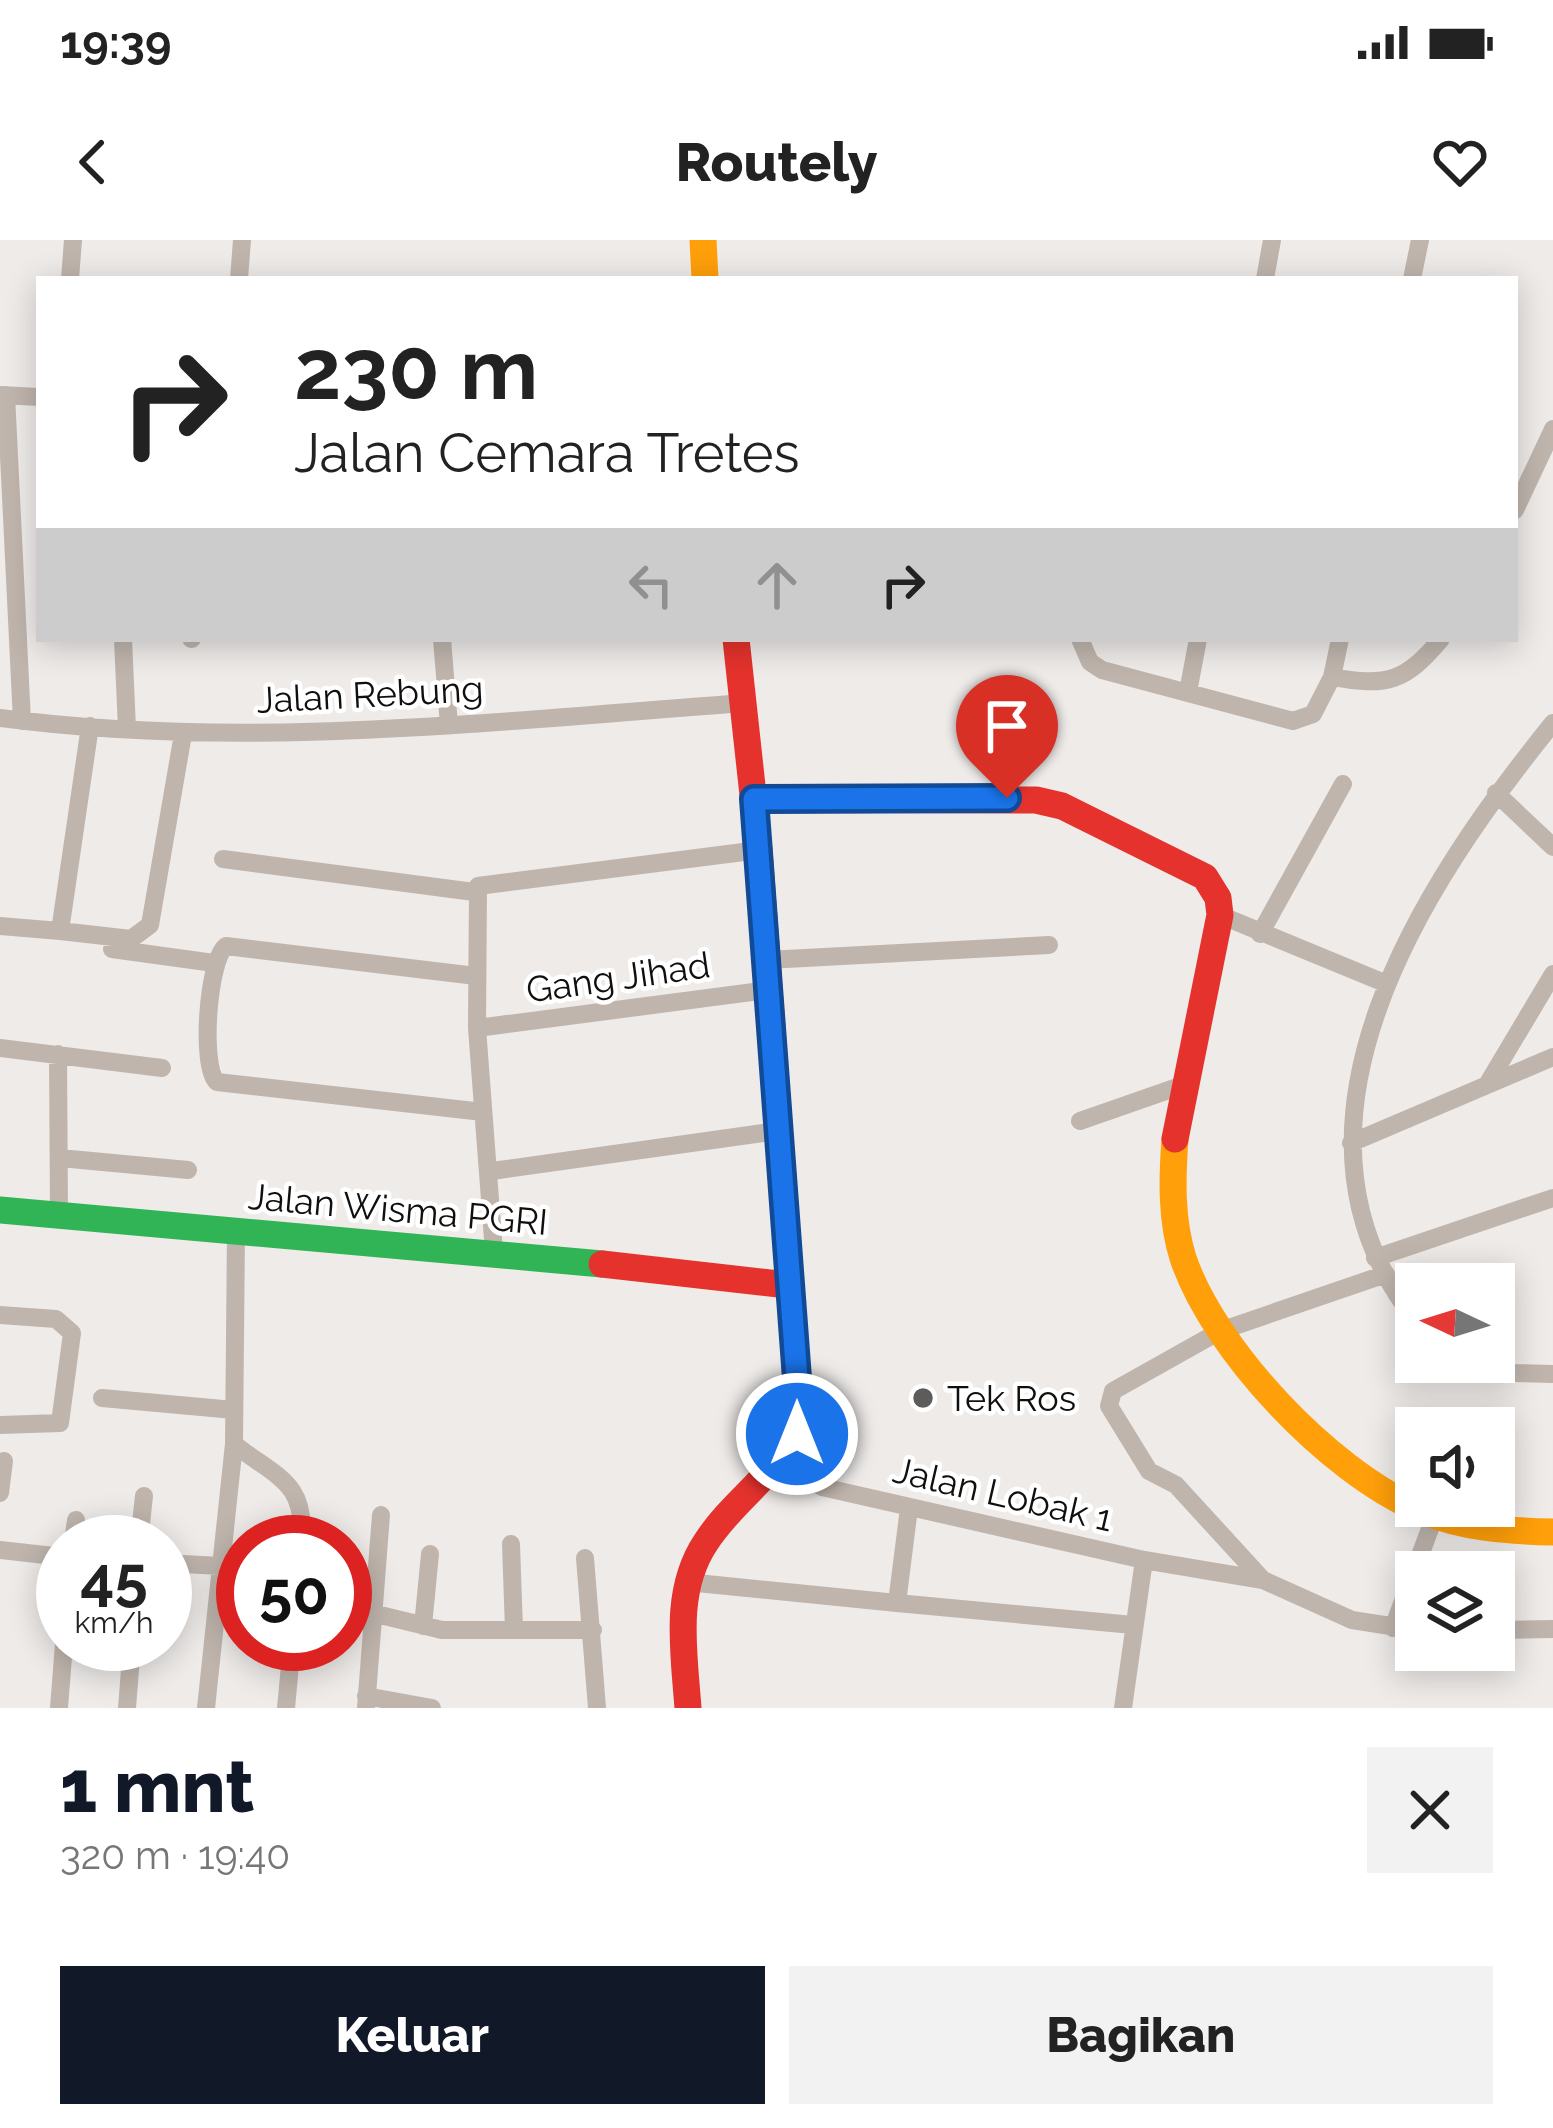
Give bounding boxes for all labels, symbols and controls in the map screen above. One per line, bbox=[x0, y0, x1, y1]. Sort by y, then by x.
text: 19:39 bbox=[60, 16, 171, 69]
icon: back bbox=[60, 129, 126, 195]
icon: heart bbox=[1427, 129, 1493, 195]
text: Routely bbox=[675, 130, 878, 194]
text: 230 m bbox=[294, 320, 538, 419]
icon: right bbox=[96, 324, 252, 480]
text: Jalan Cemara Tretes bbox=[294, 421, 800, 485]
icon: left bbox=[618, 552, 684, 618]
icon: ahead bbox=[744, 552, 810, 618]
icon: right bbox=[870, 552, 936, 618]
street label: Jalan Rebung bbox=[256, 667, 484, 721]
pin bbox=[956, 675, 1058, 798]
icon: arrive bbox=[974, 693, 1040, 759]
street label: Gang Jihad bbox=[523, 943, 713, 1011]
street label: Jalan Wisma PGRI bbox=[247, 1175, 549, 1243]
north arrow bbox=[1395, 1263, 1515, 1383]
map controls bbox=[1395, 1263, 1515, 1671]
position arrow bbox=[734, 1371, 860, 1497]
place label: Tek Ros bbox=[947, 1377, 1076, 1419]
marker: Tek Ros bbox=[910, 1385, 936, 1411]
button: sound bbox=[1395, 1407, 1515, 1527]
street label: Jalan Lobak 1 bbox=[889, 1448, 1117, 1540]
speed limit sign: 50 bbox=[216, 1515, 372, 1671]
text: 45 bbox=[80, 1543, 148, 1613]
button: layers bbox=[1395, 1551, 1515, 1671]
text: km/h bbox=[74, 1605, 154, 1640]
text: 1 mnt bbox=[60, 1744, 254, 1829]
button: close bbox=[1367, 1747, 1493, 1873]
text: 320 m · 19:40 bbox=[60, 1832, 290, 1878]
button: Keluar bbox=[60, 1966, 765, 2104]
button: Bagikan bbox=[789, 1966, 1493, 2104]

